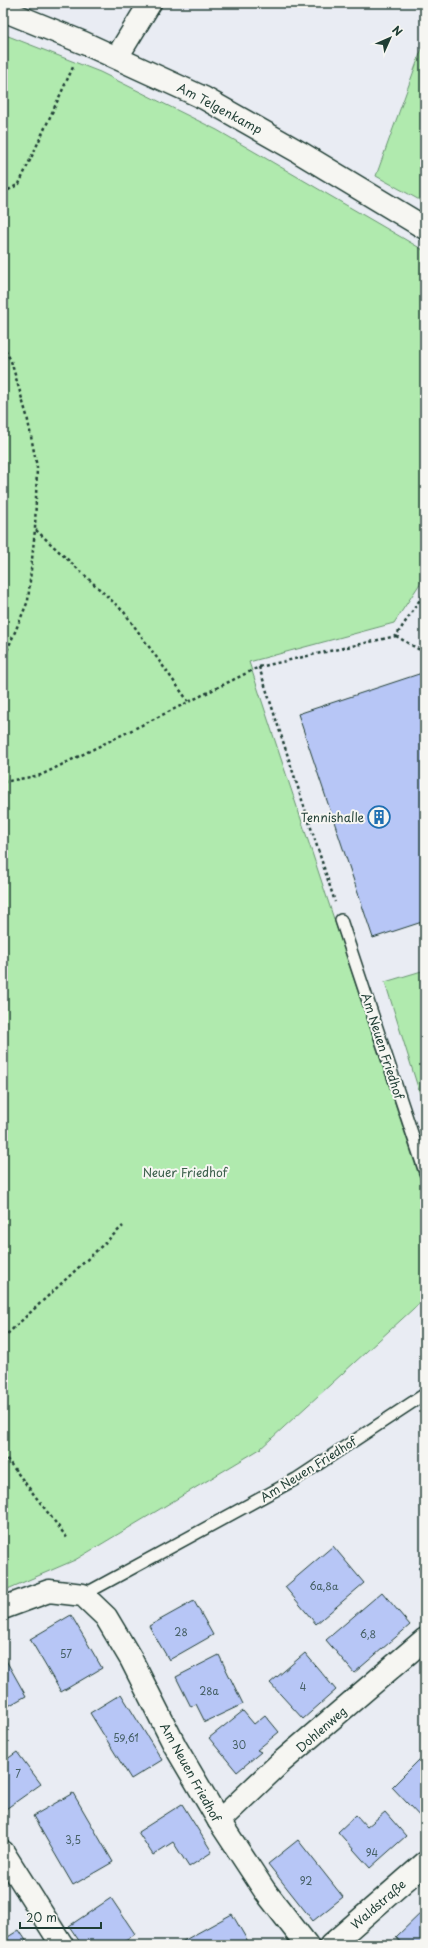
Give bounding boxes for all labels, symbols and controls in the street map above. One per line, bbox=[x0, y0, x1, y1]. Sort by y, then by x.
north arrow bbox=[370, 18, 410, 58]
text: N bbox=[388, 21, 407, 40]
street label: Am Telgenkamp bbox=[174, 78, 266, 138]
building icon: Tennishalle bbox=[366, 804, 392, 830]
place label: Tennishalle bbox=[301, 808, 364, 826]
street label: Am Neuen Friedhof bbox=[357, 991, 409, 1103]
park label: Neuer Friedhof bbox=[143, 1163, 229, 1181]
street label: Am Neuen Friedhof bbox=[256, 1431, 361, 1506]
house number: 6a,8a bbox=[309, 1578, 339, 1593]
house number: 28 bbox=[174, 1624, 188, 1639]
house number: 6,8 bbox=[360, 1626, 376, 1641]
house number: 57 bbox=[60, 1646, 72, 1661]
house number: 4 bbox=[300, 1679, 307, 1694]
house number: 28a bbox=[199, 1683, 220, 1698]
street label: Dohlenweg bbox=[291, 1702, 351, 1756]
street label: Am Neuen Friedhof bbox=[156, 1719, 226, 1826]
house number: 59,61 bbox=[113, 1730, 139, 1745]
house number: 30 bbox=[232, 1737, 246, 1752]
house number: 7 bbox=[15, 1766, 21, 1781]
house number: 3,5 bbox=[65, 1832, 81, 1847]
house number: 94 bbox=[366, 1845, 379, 1860]
house number: 92 bbox=[300, 1873, 312, 1888]
street label: Waldstraße bbox=[347, 1875, 409, 1933]
scale bar bbox=[20, 1904, 101, 1930]
text: 20 m bbox=[26, 1908, 57, 1926]

